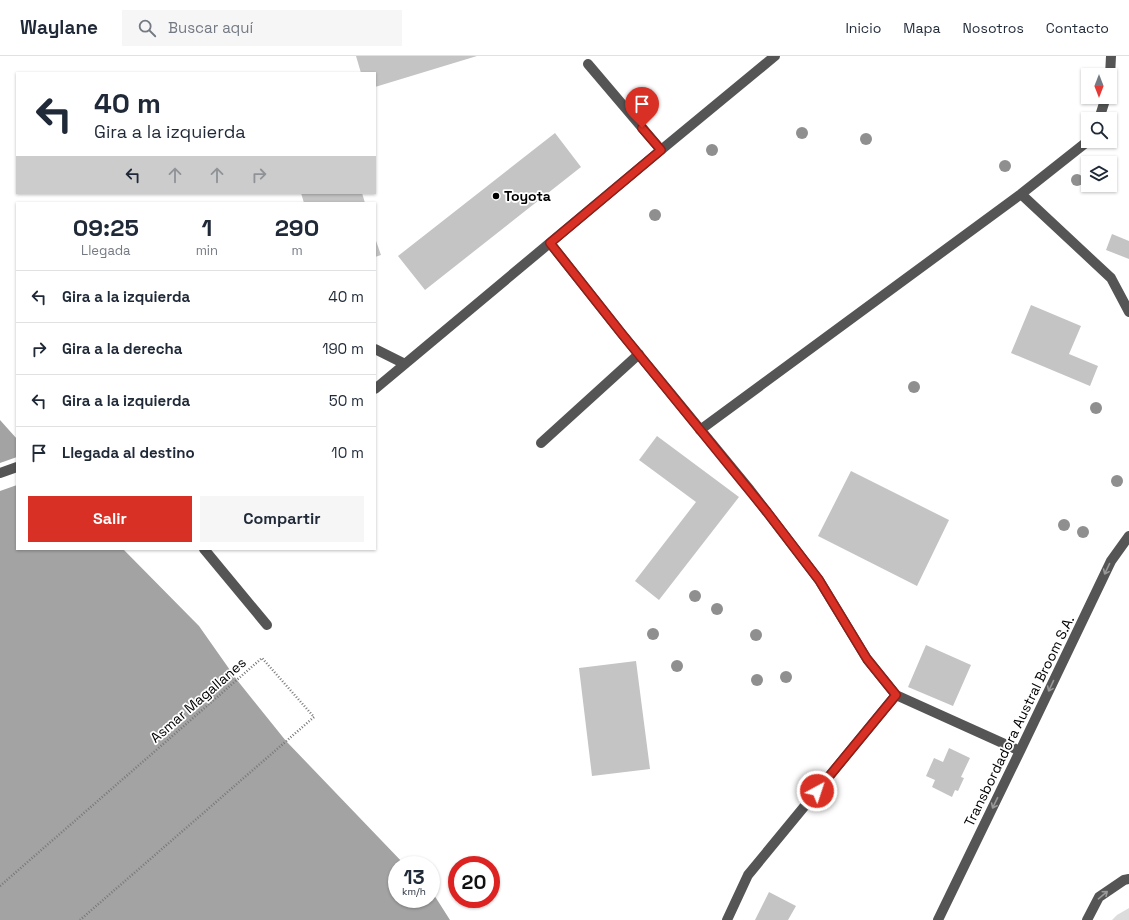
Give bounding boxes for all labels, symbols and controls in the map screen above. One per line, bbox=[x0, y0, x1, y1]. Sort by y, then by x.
search box bbox=[122, 10, 402, 46]
text: Waylane bbox=[20, 15, 98, 40]
icon: search bbox=[136, 17, 158, 39]
text: Buscar aquí bbox=[168, 18, 253, 37]
text: Inicio bbox=[845, 19, 881, 37]
text: Mapa bbox=[903, 19, 941, 37]
text: Nosotros bbox=[963, 19, 1024, 37]
text: Contacto bbox=[1046, 19, 1109, 37]
north arrow bbox=[1081, 68, 1117, 104]
map controls bbox=[1081, 68, 1117, 192]
text: 40 m bbox=[94, 85, 161, 121]
pin bbox=[625, 87, 659, 128]
icon: left bbox=[28, 88, 80, 140]
icon: arrive bbox=[631, 93, 653, 115]
button: search bbox=[1081, 112, 1117, 148]
text: Gira a la izquierda bbox=[94, 120, 246, 143]
button: layers bbox=[1081, 156, 1117, 192]
icon: left bbox=[122, 164, 144, 186]
icon: ahead bbox=[164, 164, 186, 186]
icon: ahead bbox=[206, 164, 228, 186]
icon: right bbox=[248, 164, 270, 186]
place label: Toyota bbox=[504, 187, 551, 205]
marker: Toyota bbox=[491, 191, 501, 201]
text: 09:25 bbox=[73, 212, 139, 243]
text: 1 bbox=[201, 212, 212, 243]
text: 290 bbox=[275, 212, 319, 243]
text: Llegada bbox=[81, 242, 131, 259]
text: min bbox=[196, 242, 218, 259]
text: m bbox=[291, 242, 303, 259]
icon: left bbox=[28, 286, 50, 308]
text: Gira a la izquierda bbox=[62, 287, 190, 306]
text: 40 m bbox=[328, 287, 364, 306]
icon: right bbox=[28, 338, 50, 360]
text: Gira a la derecha bbox=[62, 339, 182, 358]
text: 190 m bbox=[322, 339, 364, 358]
icon: left bbox=[28, 390, 50, 412]
text: Gira a la izquierda bbox=[62, 391, 190, 410]
text: 50 m bbox=[329, 391, 364, 410]
icon: arrive bbox=[28, 442, 50, 464]
text: Llegada al destino bbox=[62, 443, 195, 462]
text: 10 m bbox=[331, 443, 364, 462]
button: Salir bbox=[28, 496, 192, 542]
button: Compartir bbox=[200, 496, 364, 542]
one-way arrow bbox=[1103, 562, 1110, 574]
street label: Transbordadora Austral Broom S.A. bbox=[960, 612, 1078, 830]
street label: Asmar Magallanes bbox=[146, 653, 250, 747]
one-way arrow bbox=[1047, 680, 1054, 692]
position arrow bbox=[796, 770, 838, 812]
one-way arrow bbox=[991, 797, 998, 809]
speed limit sign: 20 bbox=[448, 856, 500, 908]
text: 13 bbox=[403, 864, 425, 890]
text: km/h bbox=[402, 885, 426, 898]
one-way arrow bbox=[1098, 890, 1109, 899]

